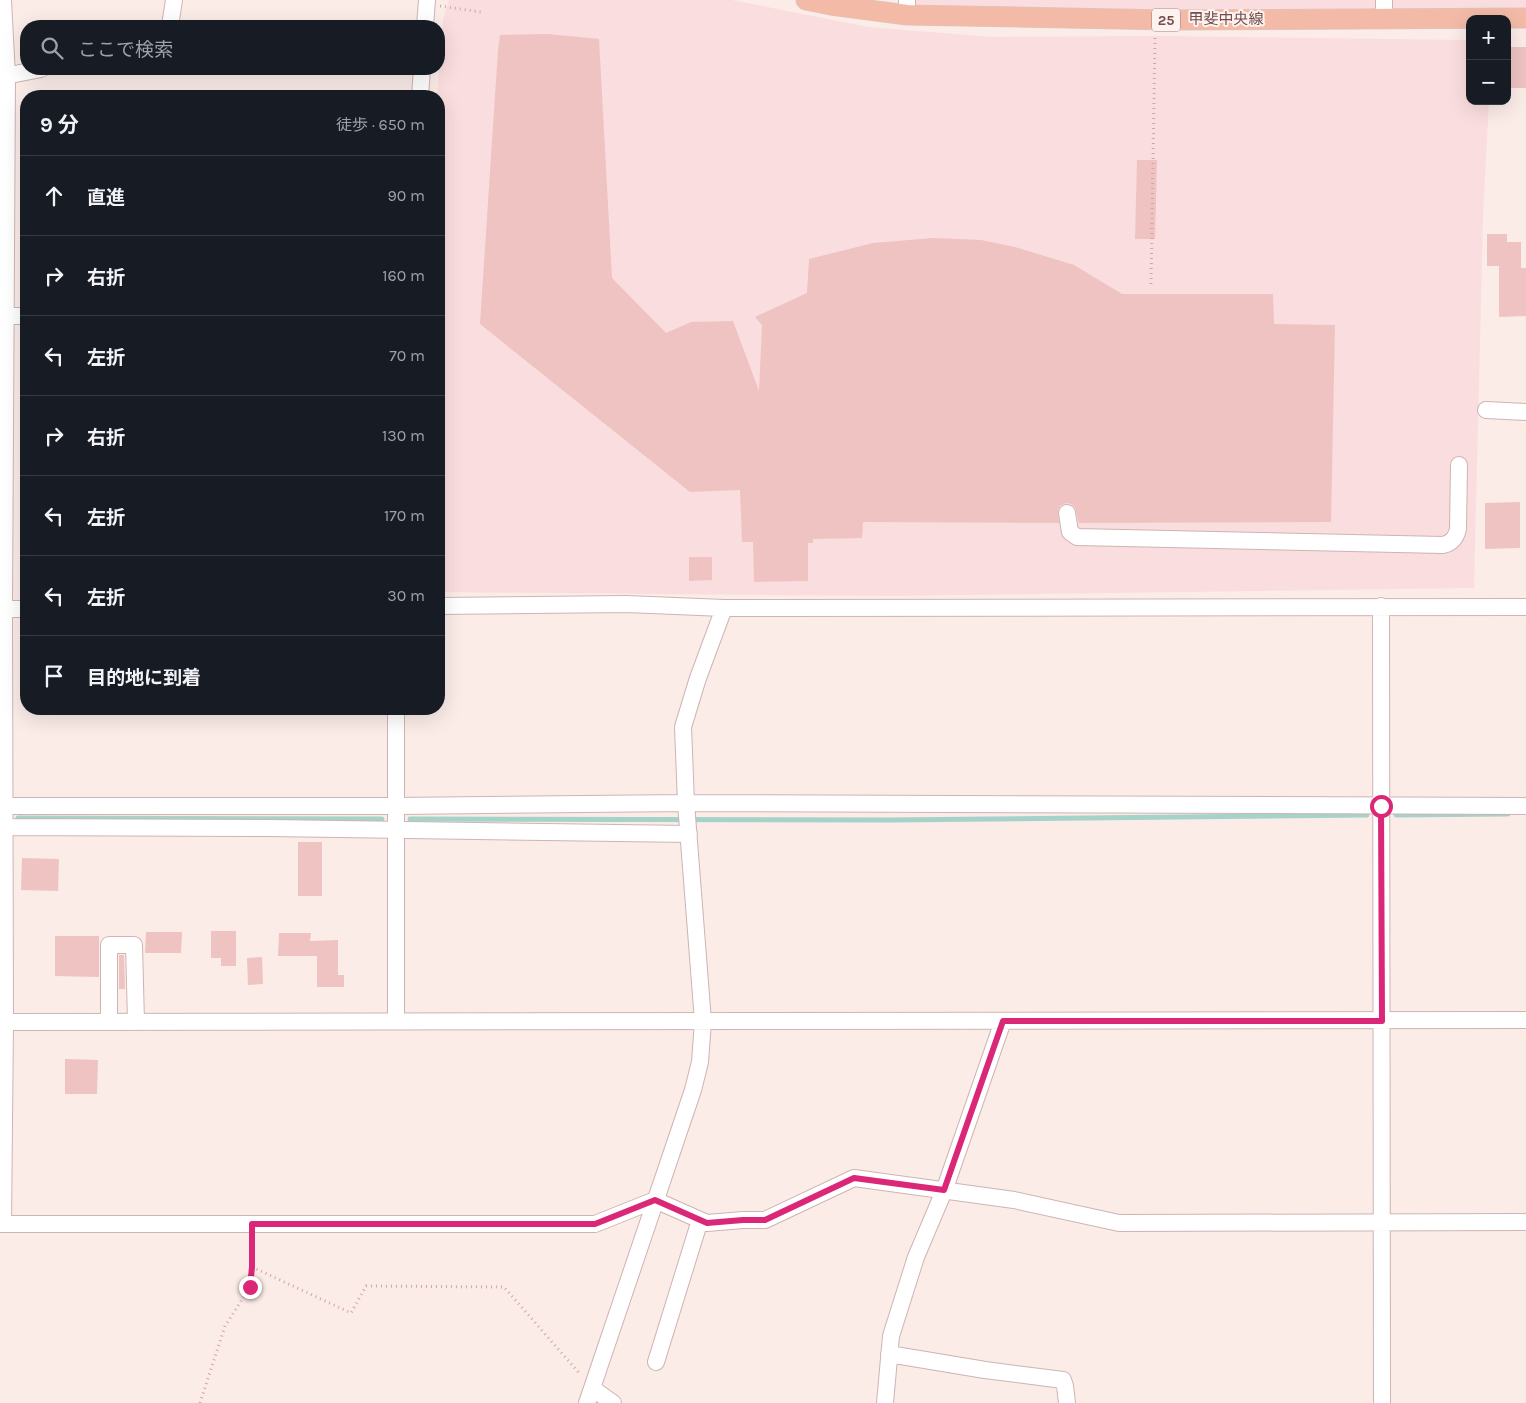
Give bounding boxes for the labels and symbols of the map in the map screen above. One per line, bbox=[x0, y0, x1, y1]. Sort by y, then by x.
road number: 25 bbox=[1152, 8, 1180, 32]
street label: 甲斐中央線 bbox=[1188, 10, 1264, 28]
route start bbox=[1370, 795, 1393, 818]
route end bbox=[239, 1276, 262, 1299]

